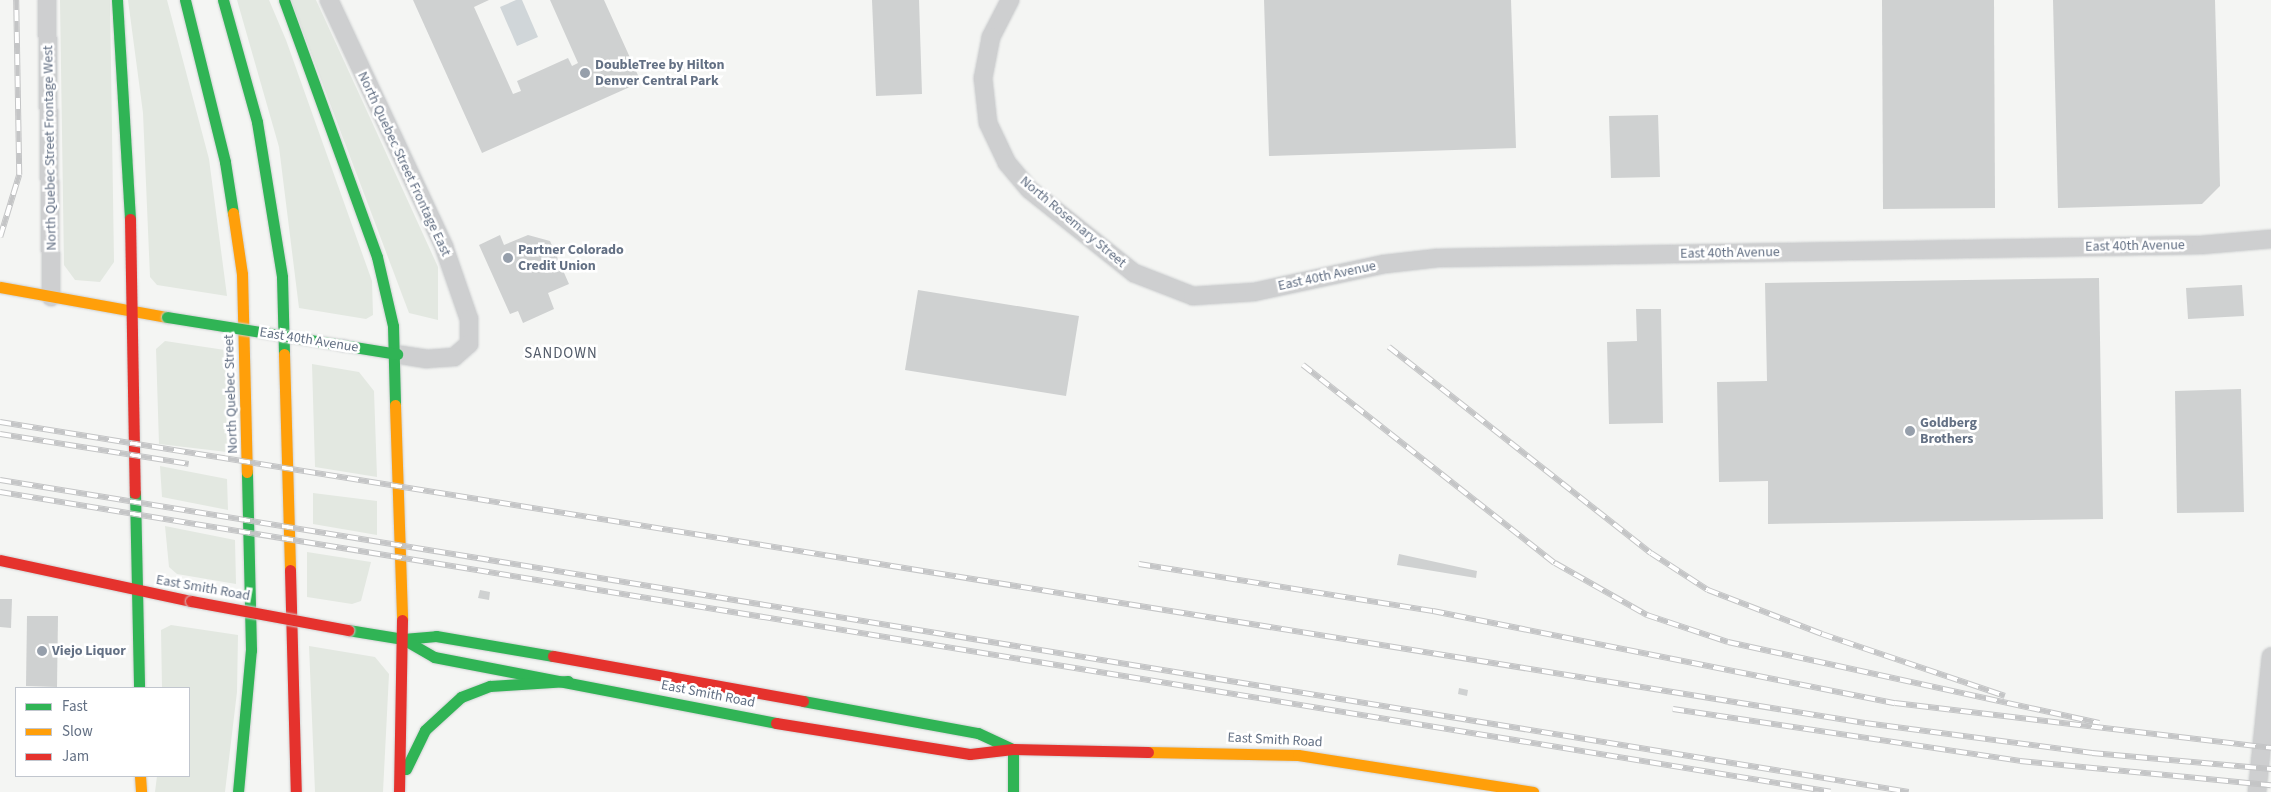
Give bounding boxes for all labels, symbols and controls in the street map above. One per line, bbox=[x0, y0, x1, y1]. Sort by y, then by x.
street label: North Quebec Street Frontage West bbox=[40, 45, 60, 251]
place label: DoubleTree by Hilton Denver Central Park bbox=[595, 57, 725, 90]
marker: DoubleTree by Hilton Denver Central Park bbox=[579, 67, 591, 79]
street label: North Quebec Street Frontage East bbox=[354, 69, 454, 259]
street label: North Rosemary Street bbox=[1017, 173, 1129, 271]
street label: East 40th Avenue bbox=[2085, 237, 2185, 255]
place label: Partner Colorado Credit Union bbox=[518, 242, 624, 274]
street label: East 40th Avenue bbox=[1680, 244, 1780, 262]
marker: Partner Colorado Credit Union bbox=[502, 252, 514, 264]
street label: East 40th Avenue bbox=[1276, 257, 1378, 295]
street label: East 40th Avenue bbox=[258, 324, 360, 356]
street label: North Quebec Street bbox=[221, 334, 241, 454]
district label: SANDOWN bbox=[523, 345, 599, 363]
place label: Goldberg Brothers bbox=[1920, 415, 1977, 448]
marker: Goldberg Brothers bbox=[1904, 425, 1916, 437]
street label: East Smith Road bbox=[155, 571, 251, 605]
place label: Viejo Liquor bbox=[52, 643, 126, 659]
marker: Viejo Liquor bbox=[36, 645, 48, 657]
street label: East Smith Road bbox=[660, 677, 756, 711]
legend bbox=[15, 687, 190, 777]
text: Fast bbox=[62, 696, 88, 717]
text: Slow bbox=[62, 721, 93, 742]
street label: East Smith Road bbox=[1227, 729, 1323, 751]
text: Jam bbox=[62, 746, 89, 767]

